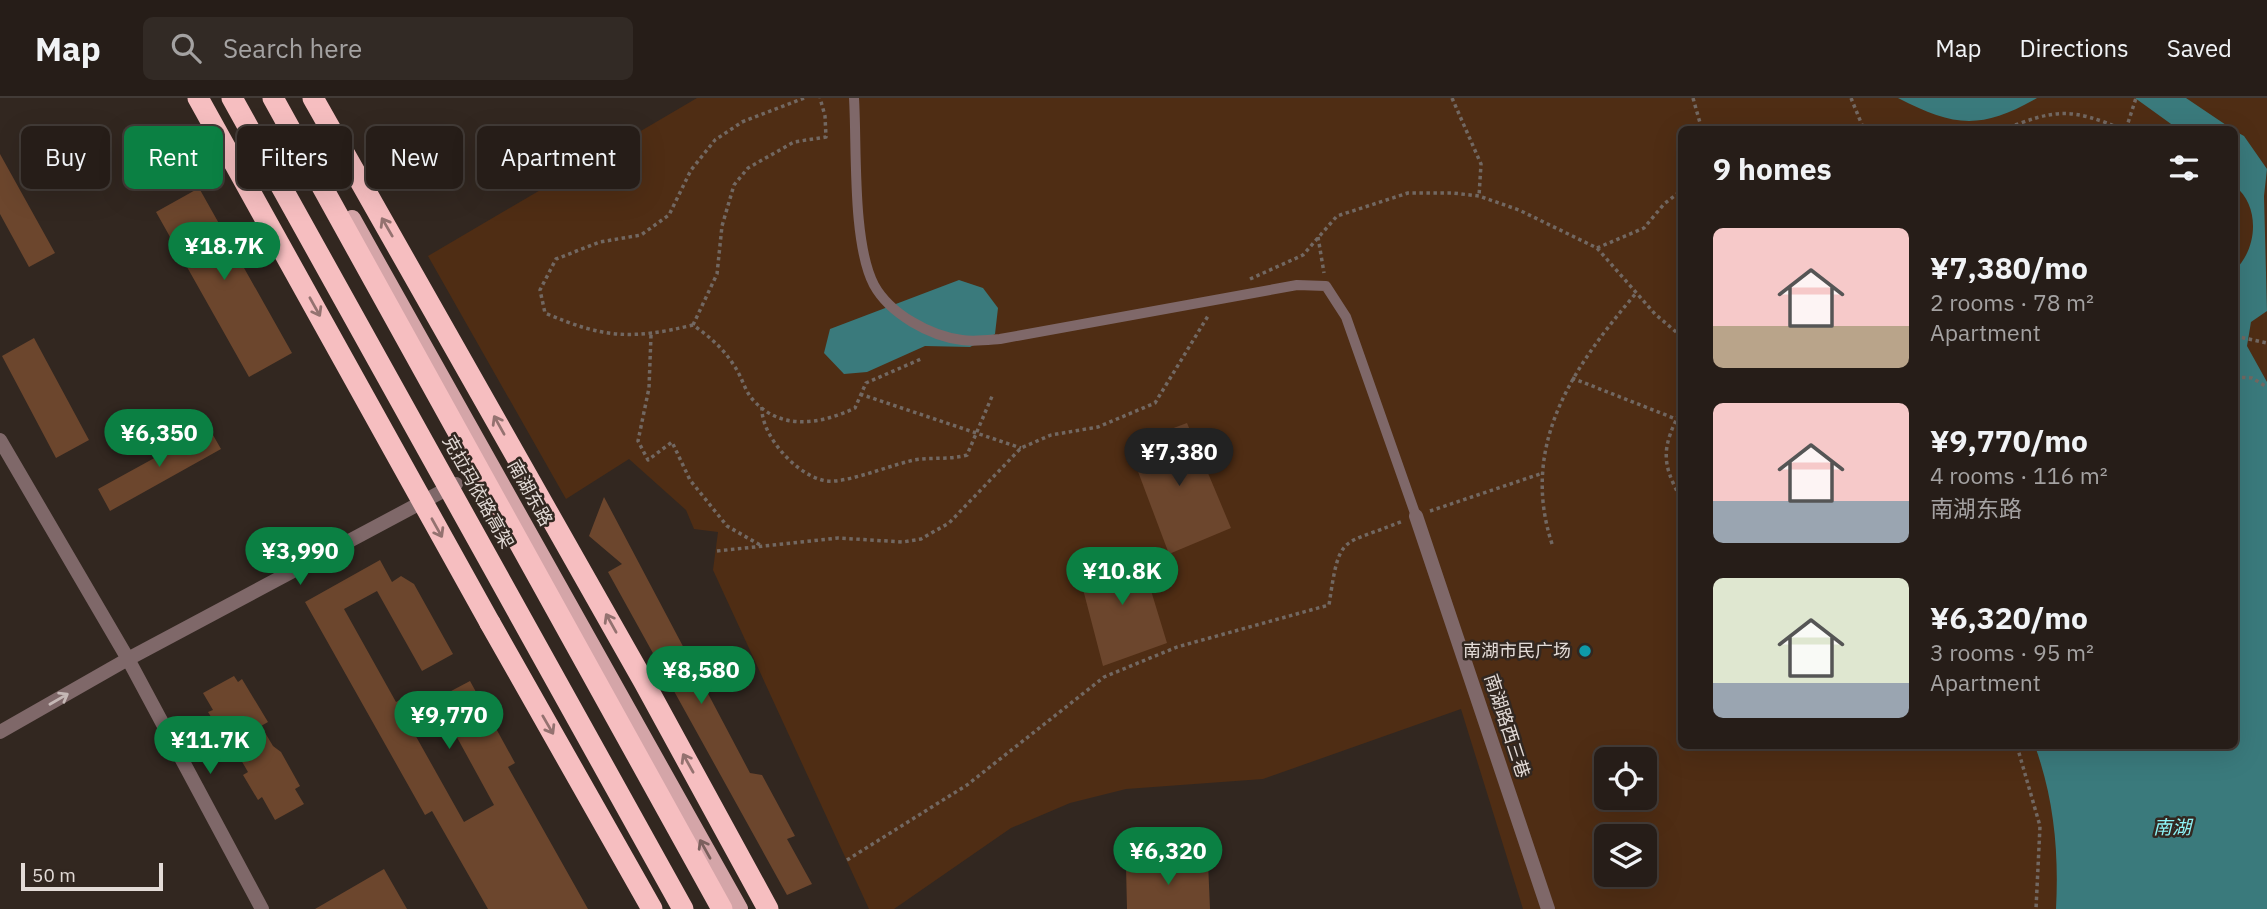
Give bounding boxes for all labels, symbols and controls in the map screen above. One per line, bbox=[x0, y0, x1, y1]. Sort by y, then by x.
search box bbox=[143, 17, 633, 80]
text: Map bbox=[35, 27, 101, 70]
icon: search bbox=[167, 29, 205, 67]
text: Search here bbox=[223, 31, 362, 65]
text: Map bbox=[1935, 32, 1981, 64]
text: Directions bbox=[2019, 32, 2129, 64]
text: Saved bbox=[2167, 32, 2232, 64]
chip: Buy bbox=[21, 126, 110, 189]
chip: Rent bbox=[124, 126, 223, 189]
chip: Filters bbox=[237, 126, 352, 189]
chip: New bbox=[366, 126, 463, 189]
chip: Apartment bbox=[477, 126, 640, 189]
text: 9 homes bbox=[1713, 149, 1832, 188]
icon: filters bbox=[2165, 149, 2203, 187]
one-way arrow bbox=[380, 217, 394, 237]
pin: ¥18.7K bbox=[167, 222, 281, 282]
text: ¥18.7K bbox=[184, 230, 264, 260]
text: ¥7,380/mo bbox=[1930, 248, 2088, 287]
icon: home bbox=[1769, 256, 1853, 340]
text: 2 rooms · 78 m² bbox=[1930, 287, 2094, 317]
one-way arrow bbox=[308, 297, 322, 317]
text: Apartment bbox=[1930, 317, 2041, 347]
pin: ¥6,350 bbox=[102, 410, 216, 469]
one-way arrow bbox=[492, 415, 506, 435]
text: ¥6,350 bbox=[120, 417, 198, 447]
text: ¥9,770/mo bbox=[1930, 421, 2088, 460]
pin: ¥7,380 bbox=[1122, 428, 1236, 488]
street label: 克拉玛依路高架 bbox=[438, 431, 519, 552]
icon: home bbox=[1769, 431, 1853, 515]
text: ¥7,380 bbox=[1140, 436, 1218, 466]
street label: 南湖东路 bbox=[503, 456, 558, 530]
text: 4 rooms · 116 m² bbox=[1930, 460, 2108, 490]
text: 南湖东路 bbox=[1930, 493, 2022, 523]
one-way arrow bbox=[430, 517, 444, 537]
pin: ¥3,990 bbox=[243, 528, 357, 587]
text: ¥3,990 bbox=[261, 535, 339, 565]
pin: ¥10.8K bbox=[1065, 547, 1179, 607]
text: ¥10.8K bbox=[1082, 555, 1162, 585]
text: ¥6,320/mo bbox=[1930, 598, 2088, 637]
icon: home bbox=[1769, 606, 1853, 690]
one-way arrow bbox=[604, 613, 617, 634]
text: 3 rooms · 95 m² bbox=[1930, 637, 2094, 667]
place label: 南湖市民广场 bbox=[1463, 639, 1571, 662]
marker: 南湖市民广场 bbox=[1577, 643, 1593, 659]
pin: ¥8,580 bbox=[644, 646, 758, 706]
text: ¥8,580 bbox=[662, 654, 740, 684]
text: Apartment bbox=[1930, 667, 2041, 697]
street label: 南湖路西三巷 bbox=[1480, 671, 1535, 781]
one-way arrow bbox=[49, 691, 69, 705]
pin: ¥9,770 bbox=[392, 692, 506, 751]
text: ¥9,770 bbox=[410, 699, 488, 729]
one-way arrow bbox=[541, 714, 555, 734]
pin: ¥11.7K bbox=[153, 716, 267, 776]
text: ¥11.7K bbox=[170, 724, 250, 754]
map controls bbox=[1594, 747, 1657, 887]
button: locate bbox=[1594, 747, 1657, 810]
one-way arrow bbox=[681, 753, 694, 774]
water label: 南湖 bbox=[2153, 815, 2194, 839]
button: layers bbox=[1594, 824, 1657, 887]
pin: ¥6,320 bbox=[1111, 828, 1225, 887]
text: ¥6,320 bbox=[1129, 835, 1207, 865]
one-way arrow bbox=[698, 840, 712, 860]
scale bar bbox=[21, 860, 163, 892]
text: 50 m bbox=[32, 863, 76, 887]

